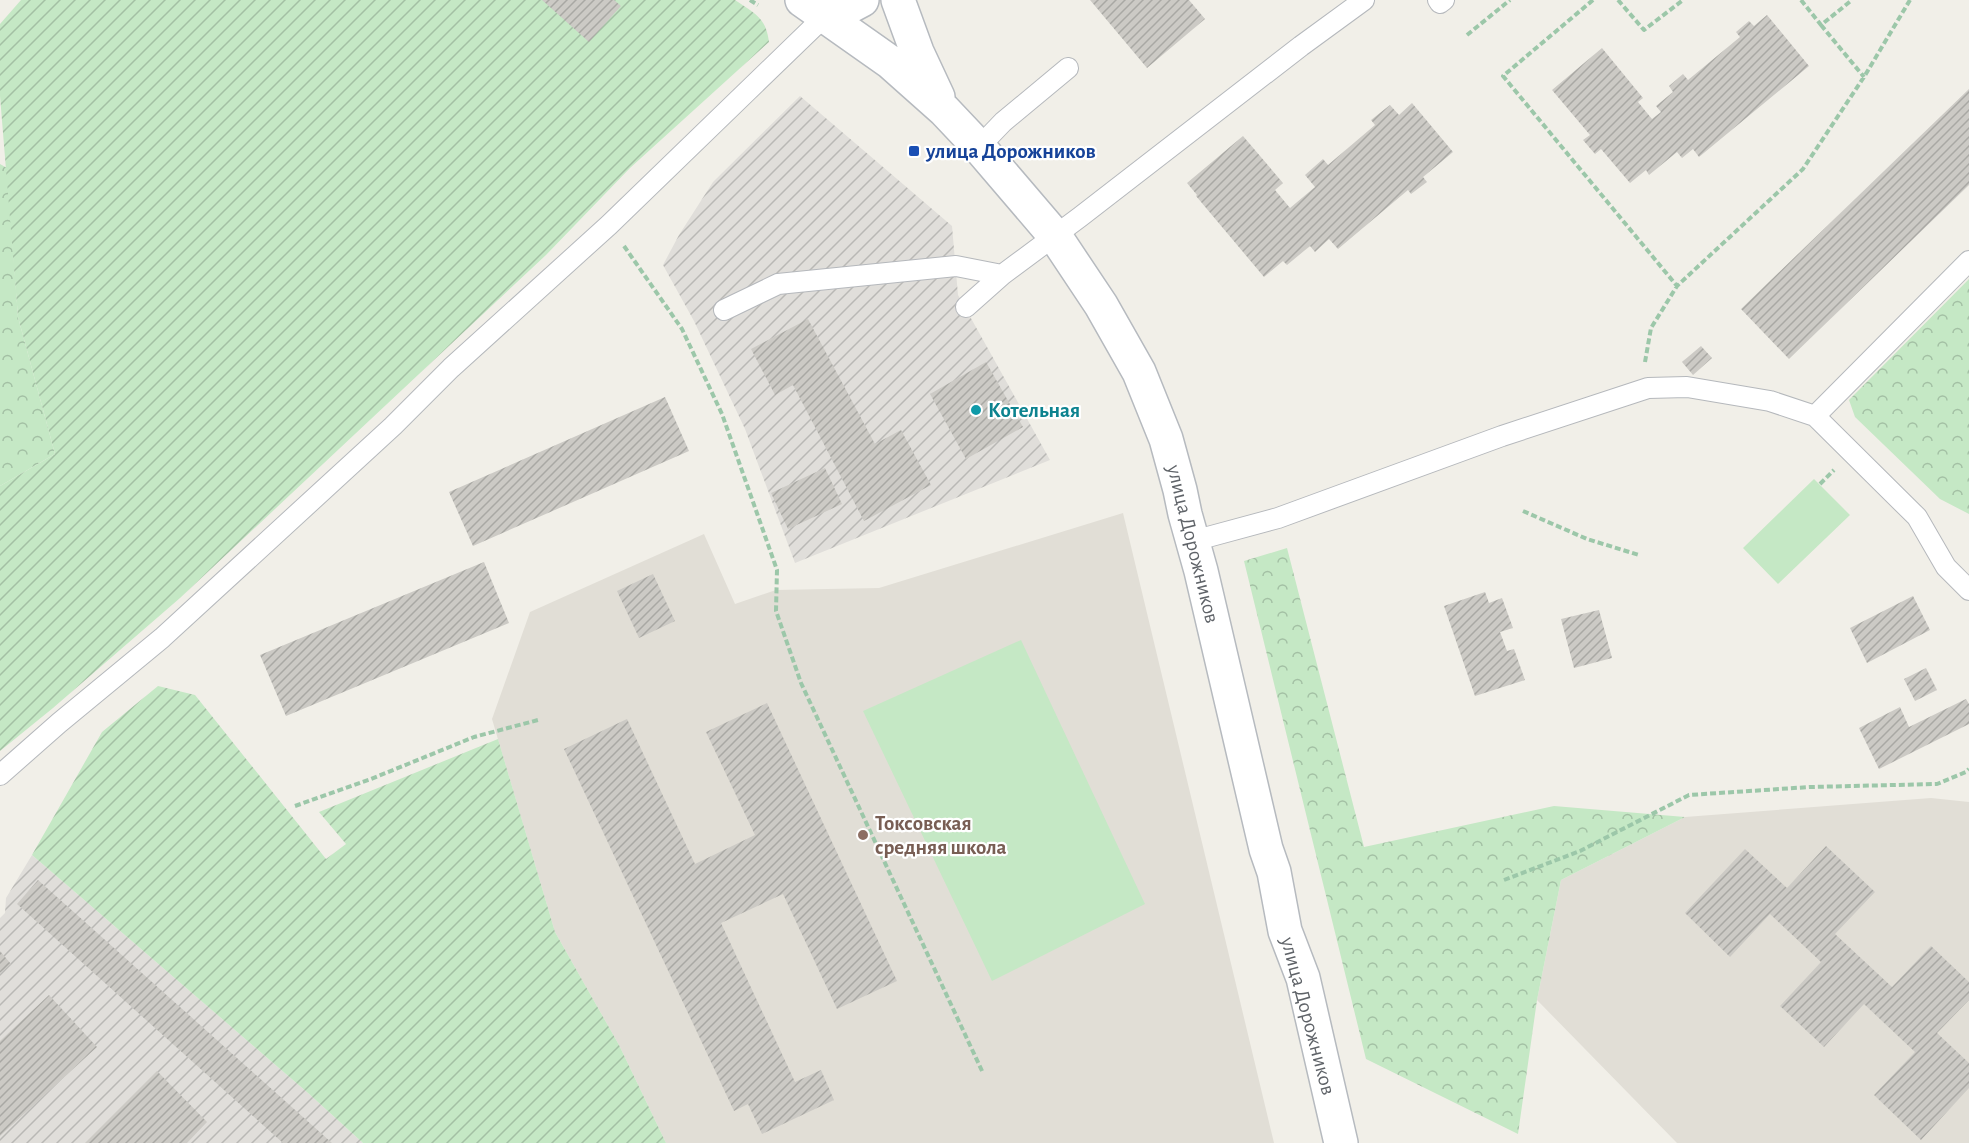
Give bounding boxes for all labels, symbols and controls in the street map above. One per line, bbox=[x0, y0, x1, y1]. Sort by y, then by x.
place label: улица Дорожников bbox=[925, 141, 1096, 162]
marker: улица Дорожников bbox=[907, 144, 921, 158]
place label: Котельная bbox=[988, 400, 1080, 421]
marker: Котельная bbox=[969, 403, 983, 417]
street label: улица Дорожников bbox=[1163, 462, 1223, 625]
place label: Токсовская средняя школа bbox=[875, 813, 1007, 858]
marker: Токсовская средняя школа bbox=[856, 828, 870, 842]
street label: улица Дорожников bbox=[1277, 934, 1339, 1097]

